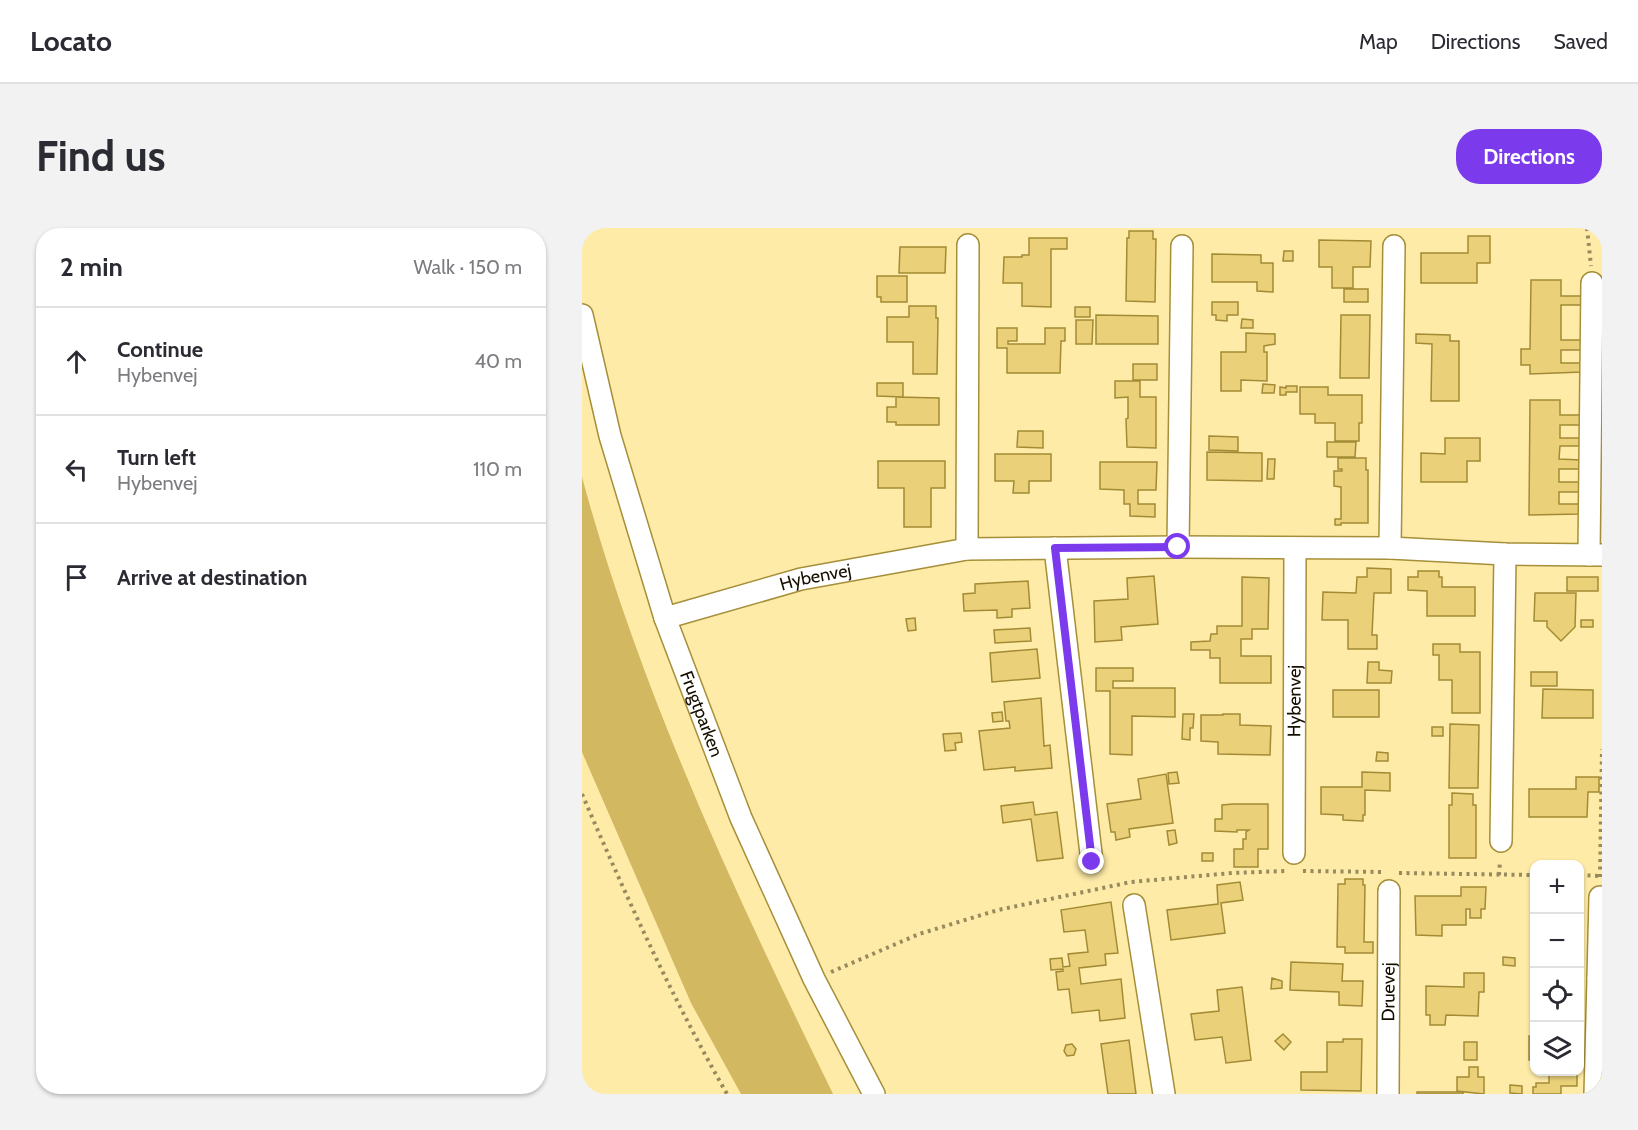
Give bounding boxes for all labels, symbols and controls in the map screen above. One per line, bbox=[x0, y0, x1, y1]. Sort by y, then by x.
text: Locato bbox=[30, 24, 112, 58]
text: Map bbox=[1359, 29, 1398, 54]
text: Directions bbox=[1431, 29, 1520, 54]
text: Saved bbox=[1553, 29, 1608, 54]
button: Directions bbox=[1456, 129, 1602, 184]
text: Find us bbox=[36, 130, 165, 182]
text: 2 min bbox=[60, 251, 123, 283]
text: Walk · 150 m bbox=[414, 255, 522, 279]
text: Continue bbox=[117, 336, 203, 363]
icon: ahead bbox=[60, 345, 93, 378]
text: 40 m bbox=[474, 349, 522, 373]
text: Hybenvej bbox=[117, 363, 197, 387]
text: Turn left bbox=[117, 444, 196, 471]
icon: left bbox=[60, 453, 93, 486]
text: 110 m bbox=[473, 457, 522, 481]
text: Hybenvej bbox=[117, 471, 197, 495]
route start bbox=[1164, 533, 1190, 559]
street label: Hybenvej bbox=[777, 559, 853, 596]
icon: arrive bbox=[60, 561, 93, 594]
text: Arrive at destination bbox=[117, 564, 307, 591]
street label: Hybenvej bbox=[1283, 665, 1306, 737]
street label: Frugtparken bbox=[675, 668, 728, 760]
route end bbox=[1078, 848, 1104, 874]
map controls bbox=[1530, 860, 1584, 1076]
button: + bbox=[1530, 860, 1584, 914]
button: − bbox=[1530, 914, 1584, 968]
street label: Druevej bbox=[1377, 962, 1400, 1022]
button: locate bbox=[1530, 968, 1584, 1022]
button: layers bbox=[1530, 1022, 1584, 1076]

